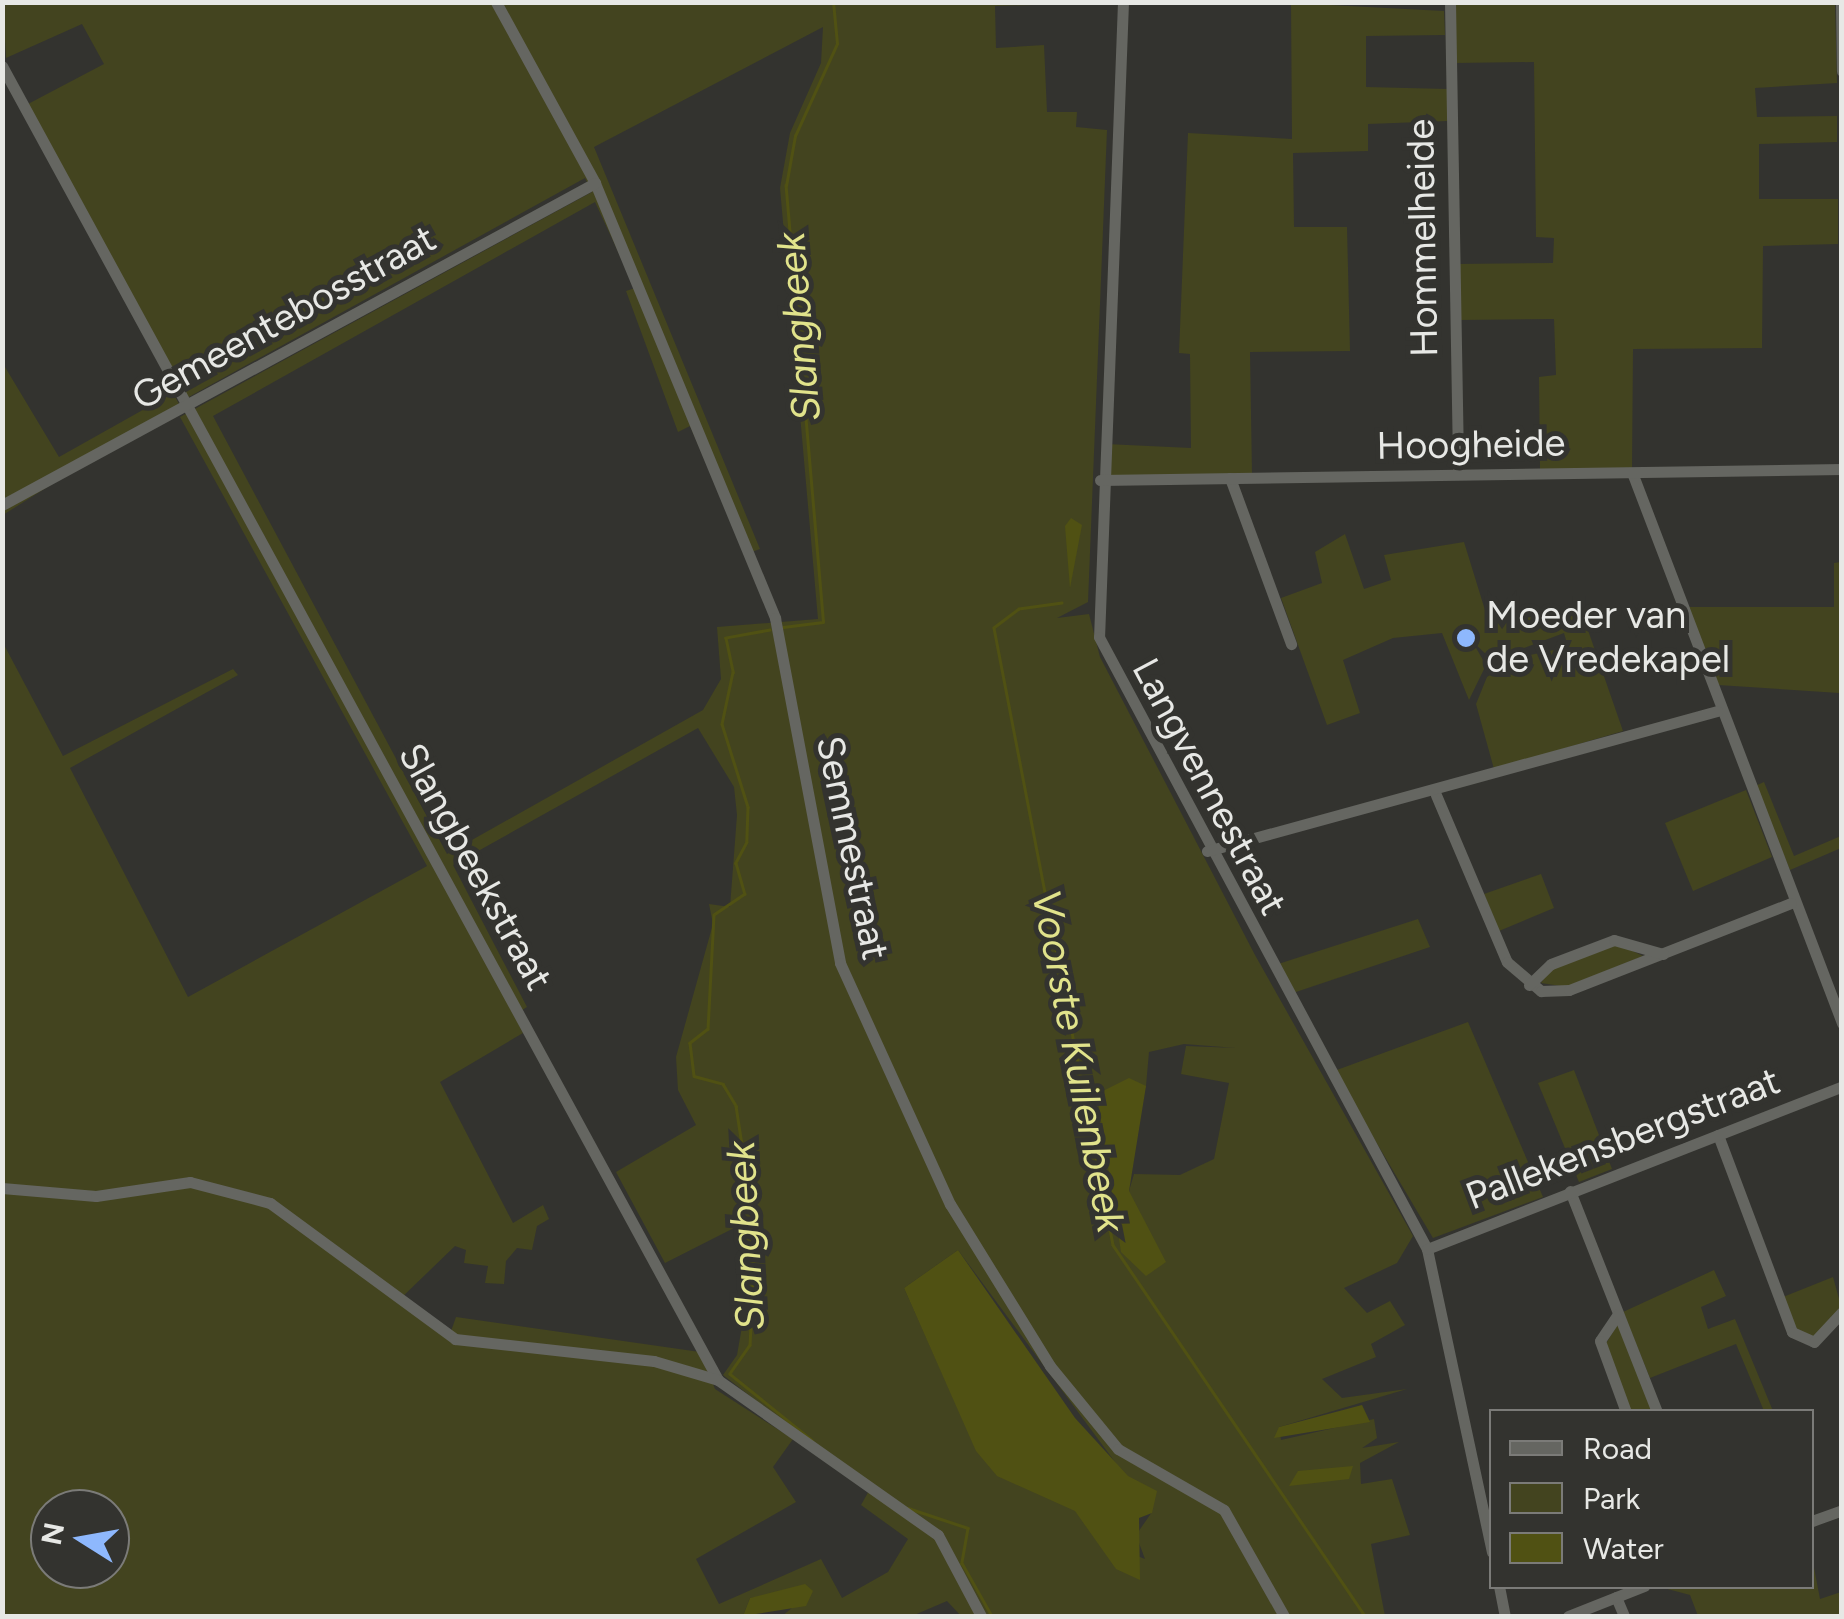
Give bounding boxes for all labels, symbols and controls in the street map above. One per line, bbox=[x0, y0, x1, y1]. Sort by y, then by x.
street label: Hommelheide bbox=[1398, 119, 1448, 357]
street label: Gemeentebosstraat bbox=[124, 216, 444, 420]
water label: Slangbeek bbox=[766, 231, 830, 423]
street label: Hoogheide bbox=[1376, 421, 1566, 469]
place label: Moeder van de Vredekapel bbox=[1486, 593, 1730, 682]
marker: Moeder van de Vredekapel bbox=[1455, 627, 1477, 649]
street label: Langvennestraat bbox=[1122, 651, 1296, 923]
street label: Semmestraat bbox=[806, 732, 898, 964]
street label: Slangbeekstraat bbox=[388, 736, 562, 998]
water label: Voorste Kuilenbeek bbox=[1022, 886, 1136, 1236]
street label: Pallekensbergstraat bbox=[1460, 1058, 1786, 1220]
water label: Slangbeek bbox=[716, 1140, 774, 1332]
legend bbox=[1489, 1409, 1814, 1589]
text: Road bbox=[1583, 1430, 1652, 1467]
text: Park bbox=[1583, 1480, 1640, 1517]
north arrow bbox=[30, 1489, 130, 1589]
text: N bbox=[34, 1520, 71, 1548]
text: Water bbox=[1583, 1530, 1664, 1567]

